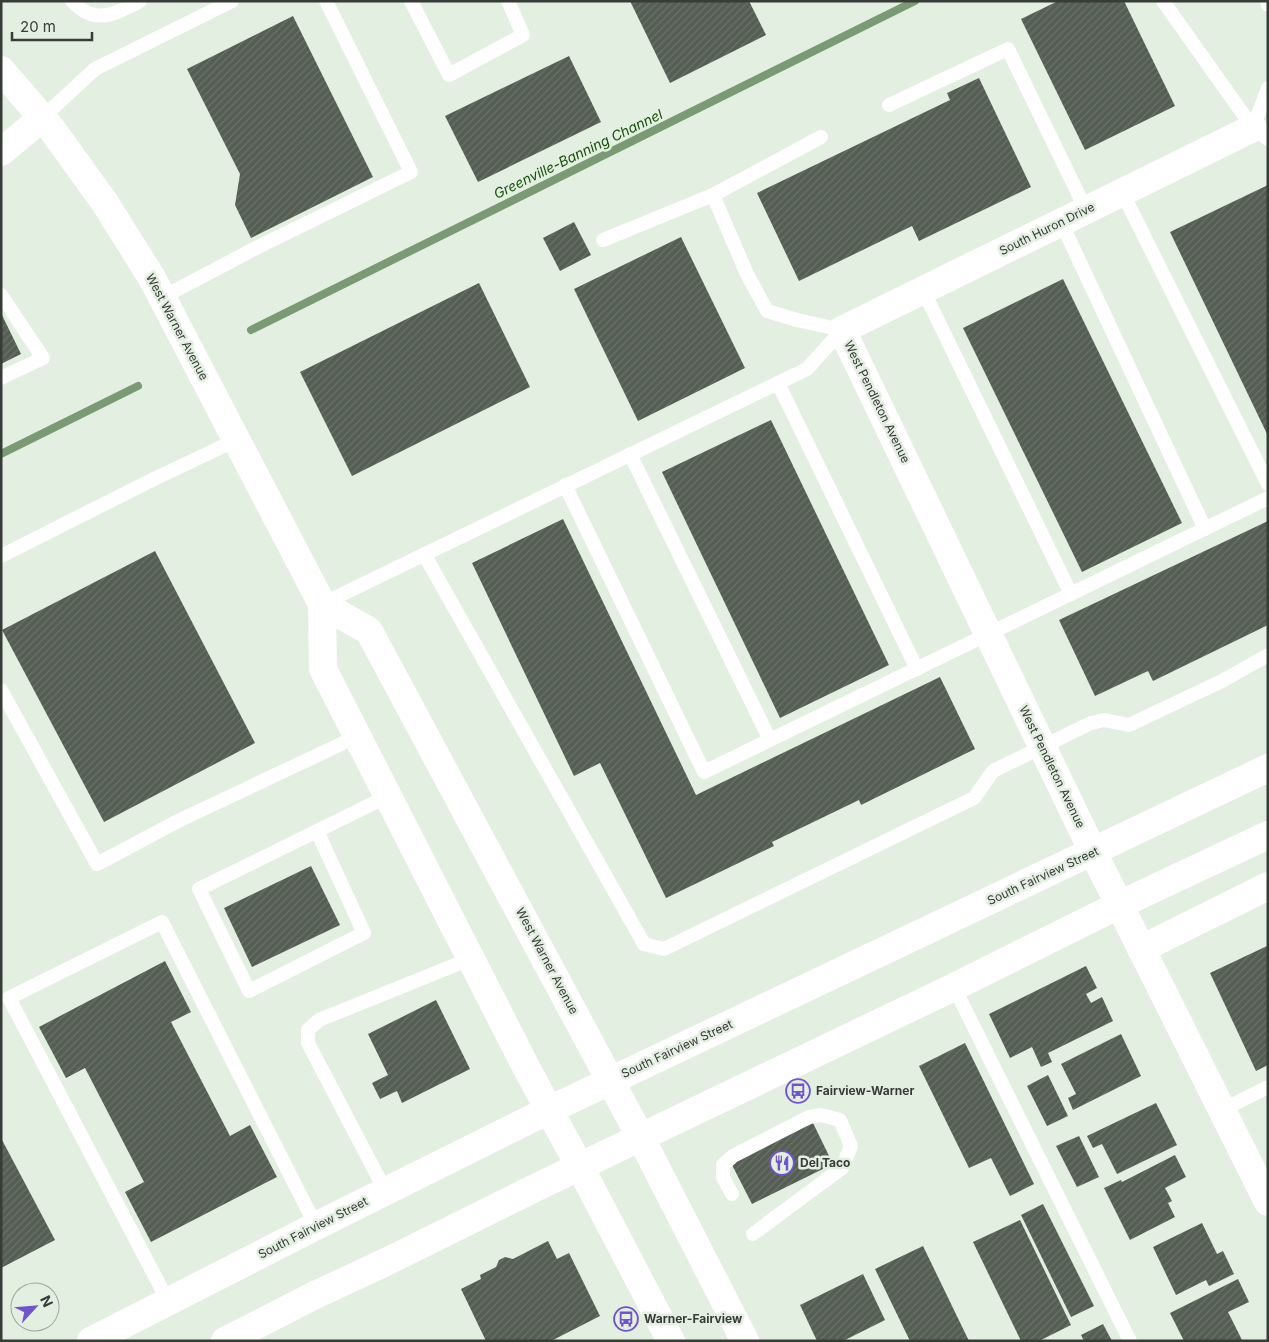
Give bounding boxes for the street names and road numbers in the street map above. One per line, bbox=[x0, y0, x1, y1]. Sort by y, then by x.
street label: South Huron Drive bbox=[997, 199, 1097, 258]
street label: West Warner Avenue bbox=[143, 271, 212, 383]
street label: West Pendleton Avenue bbox=[841, 338, 914, 465]
street label: West Pendleton Avenue bbox=[1016, 703, 1089, 830]
street label: South Fairview Street bbox=[985, 843, 1101, 908]
street label: West Warner Avenue bbox=[513, 905, 582, 1017]
street label: South Fairview Street bbox=[619, 1016, 735, 1081]
street label: South Fairview Street bbox=[255, 1193, 370, 1262]

